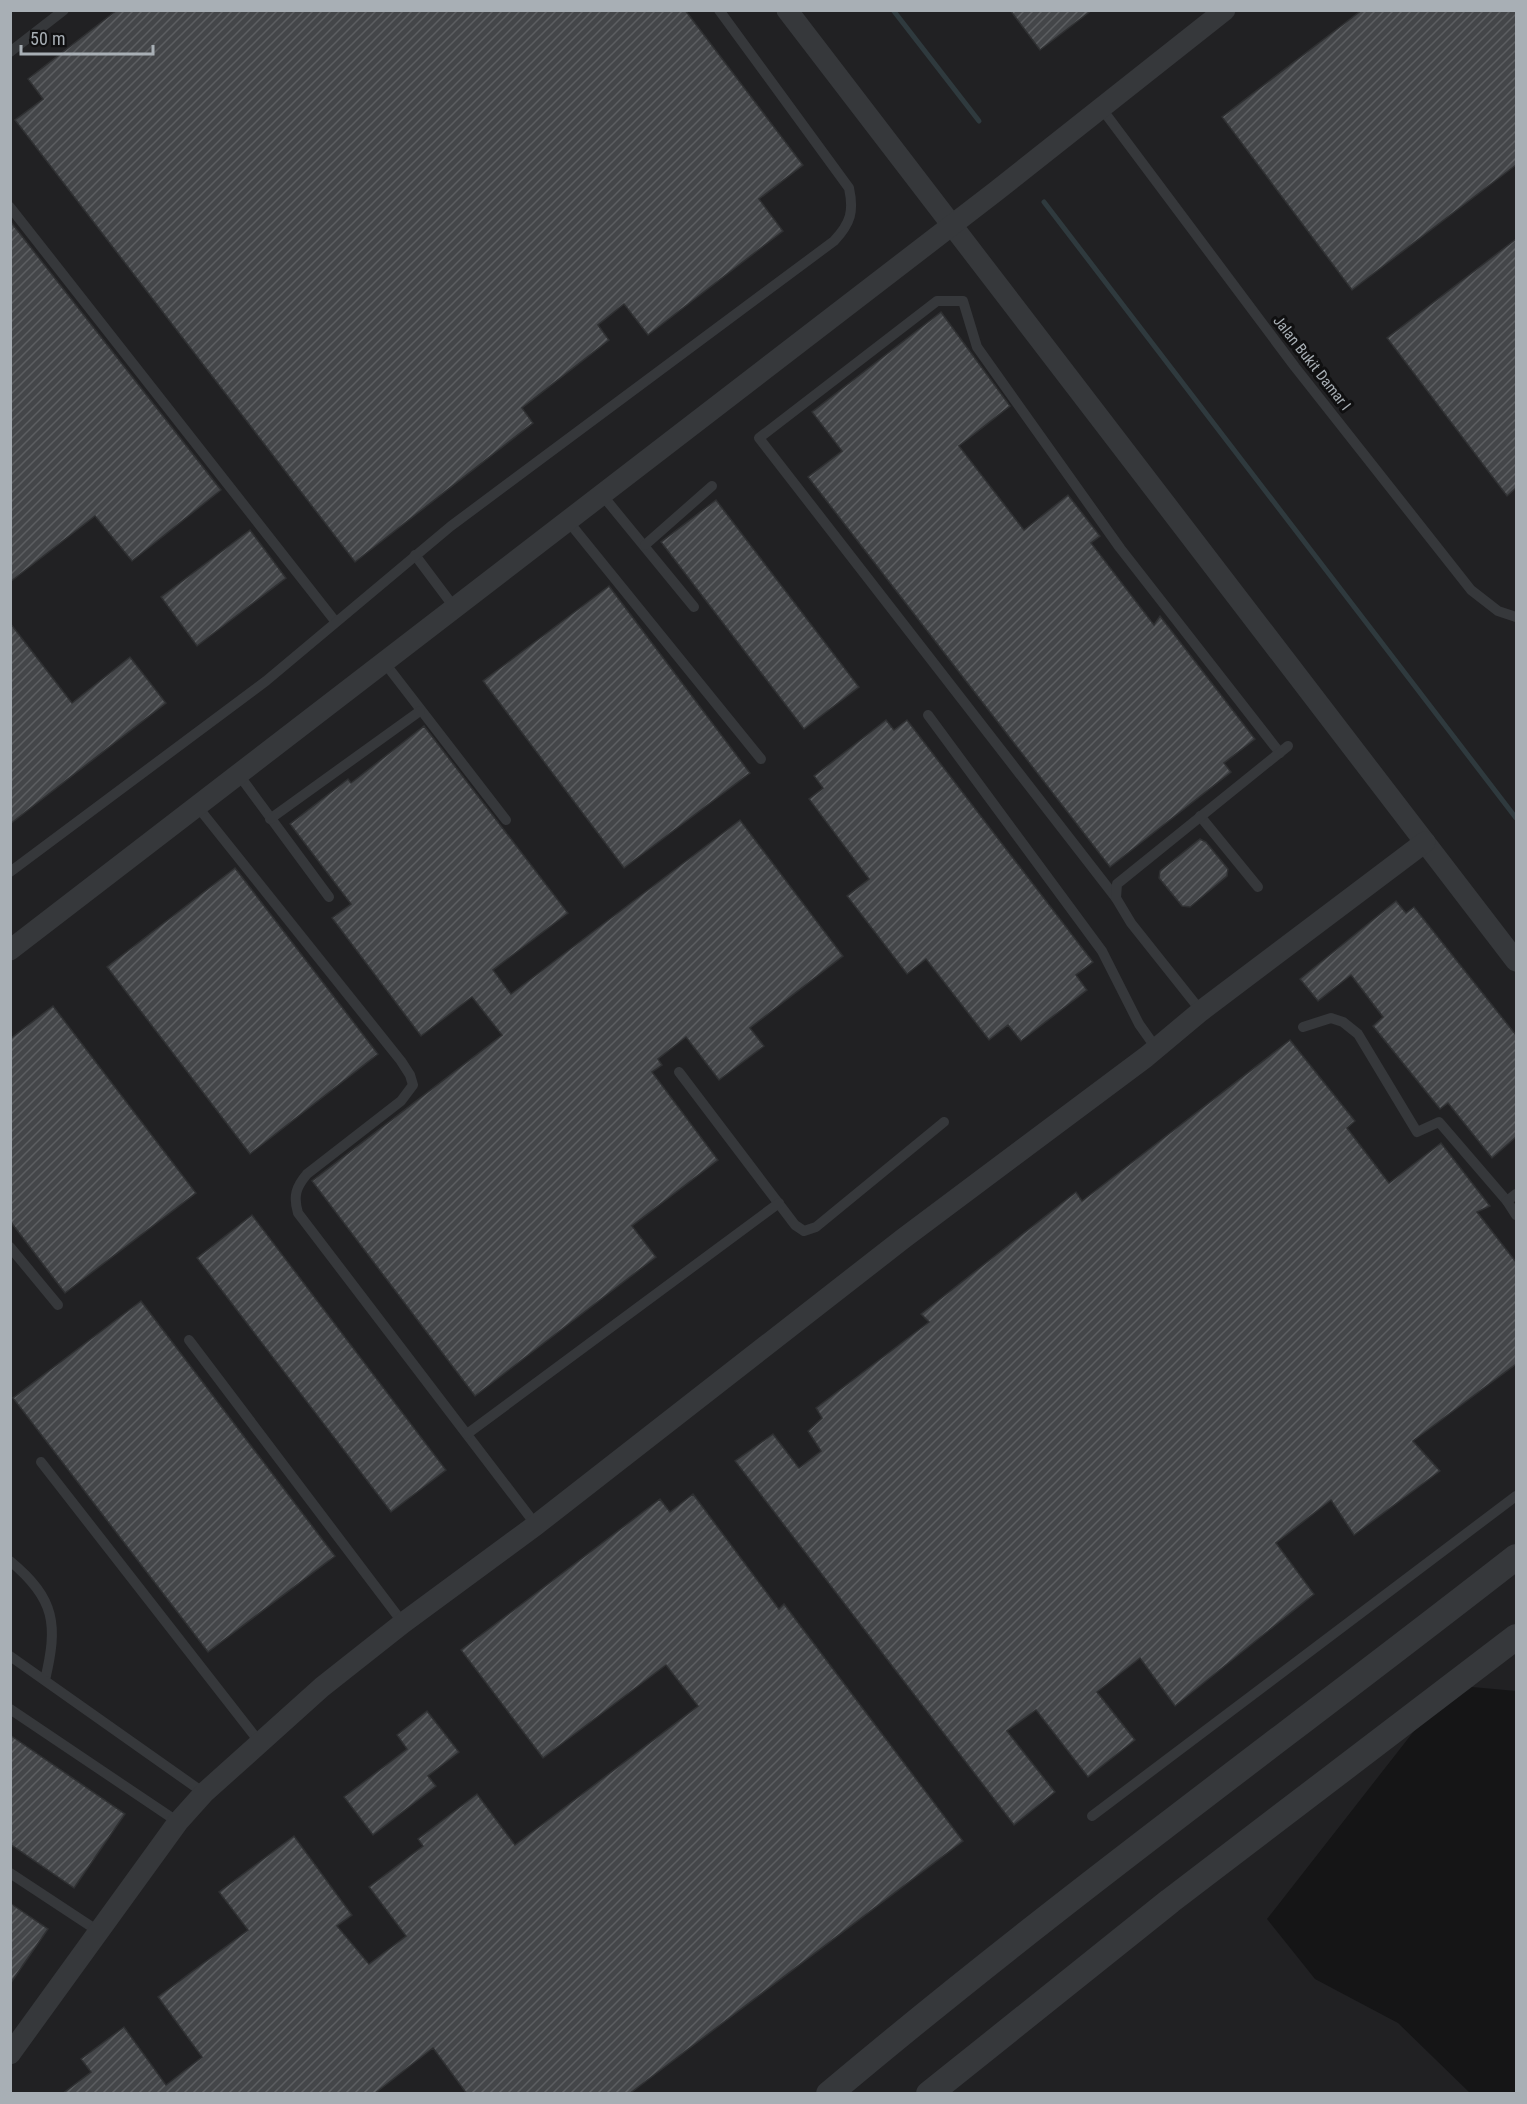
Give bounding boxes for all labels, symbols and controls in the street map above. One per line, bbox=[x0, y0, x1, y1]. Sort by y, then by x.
scale bar bbox=[21, 18, 153, 56]
text: 50 m bbox=[30, 28, 65, 49]
street label: Jalan Bukit Damar I bbox=[1269, 312, 1355, 414]

